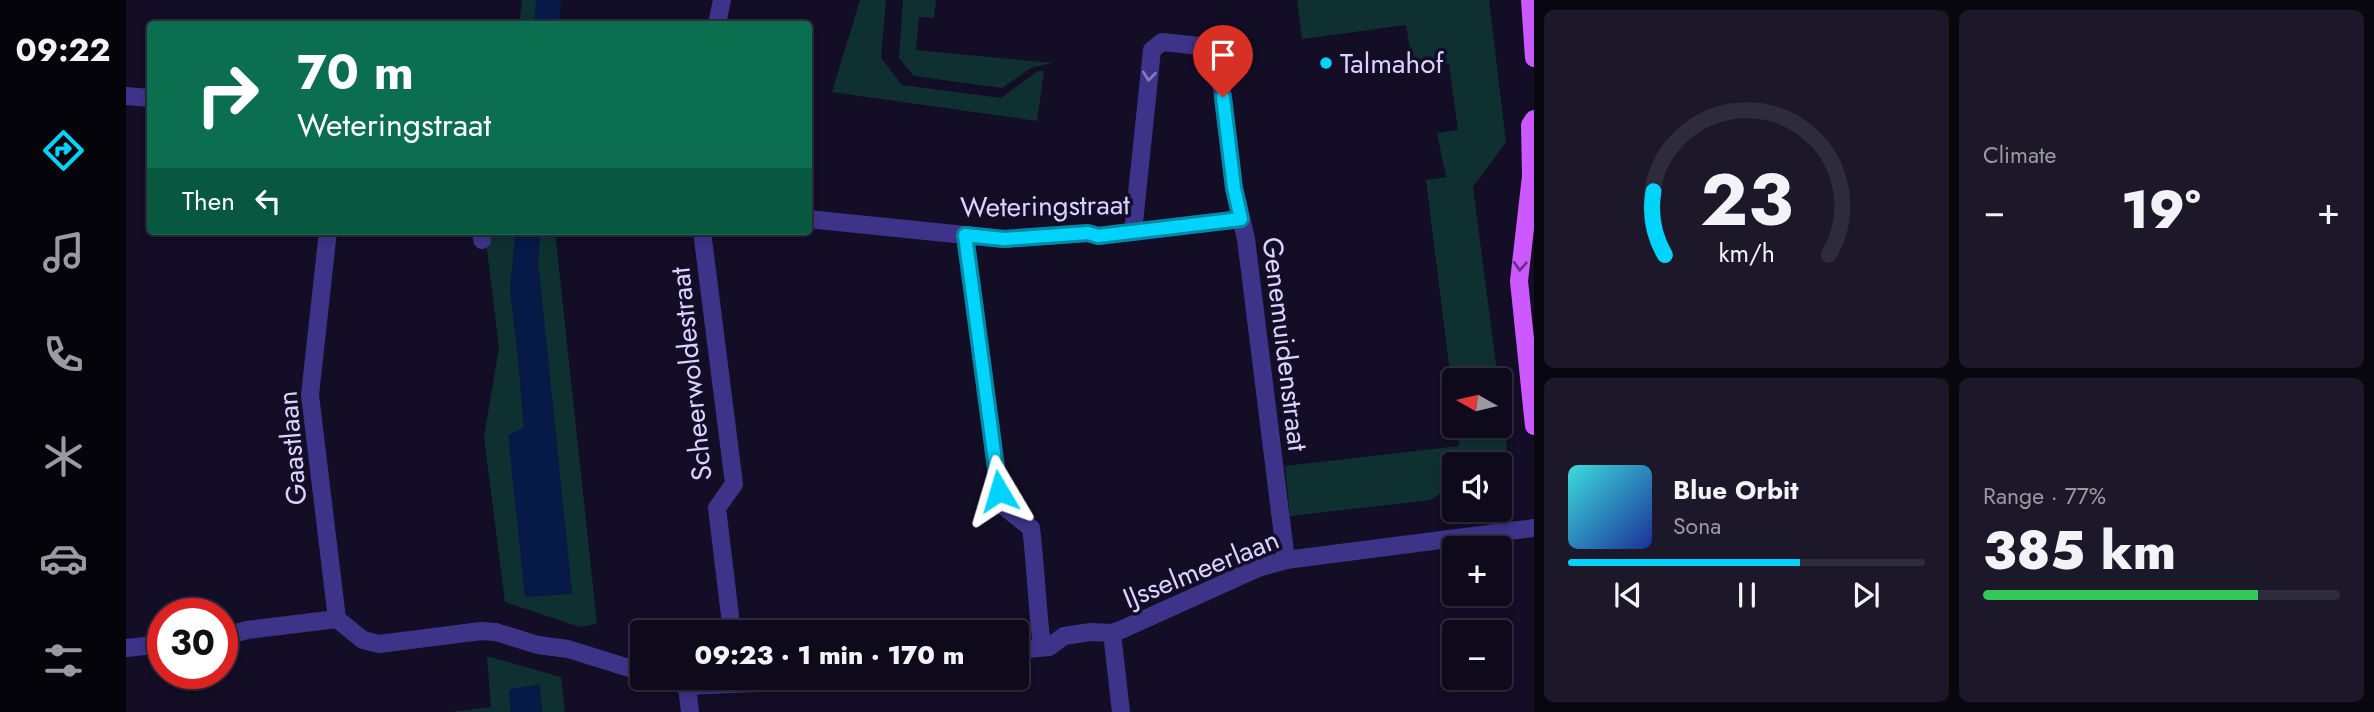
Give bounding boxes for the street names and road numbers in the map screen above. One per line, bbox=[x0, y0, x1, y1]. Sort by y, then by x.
street label: Weteringstraat bbox=[960, 184, 1131, 228]
street label: Genemuidenstraat bbox=[1252, 235, 1319, 454]
street label: Scheerwoldestraat bbox=[659, 265, 723, 483]
street label: Gaastlaan bbox=[267, 389, 317, 507]
street label: IJsselmeerlaan bbox=[1117, 519, 1285, 619]

